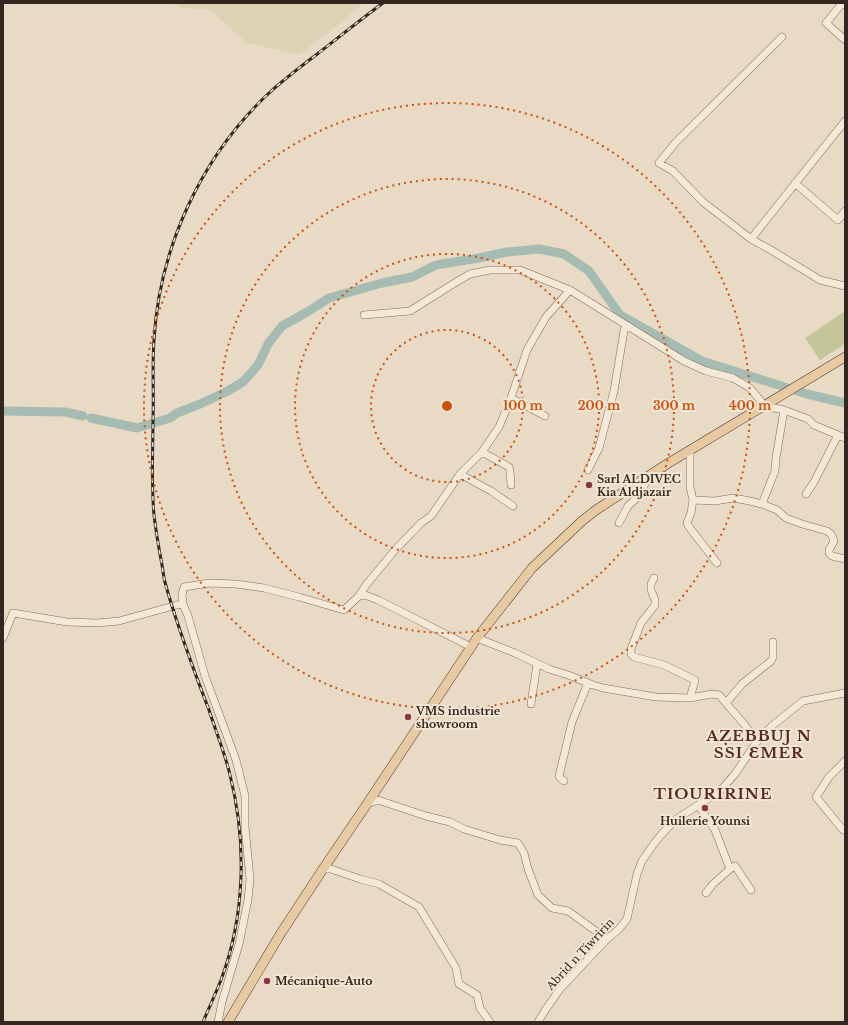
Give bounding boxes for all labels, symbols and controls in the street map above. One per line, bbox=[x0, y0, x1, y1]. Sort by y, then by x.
text: 100 m bbox=[503, 398, 544, 413]
text: 200 m bbox=[578, 398, 621, 413]
text: 300 m bbox=[653, 398, 696, 413]
text: 400 m bbox=[729, 398, 772, 413]
centre of rings bbox=[440, 399, 454, 413]
place label: Sarl ALDIVEC Kia Aldjazair bbox=[597, 472, 681, 499]
marker: Sarl ALDIVEC Kia Aldjazair bbox=[584, 480, 594, 490]
place label: VMS industrie showroom bbox=[415, 704, 501, 731]
marker: VMS industrie showroom bbox=[403, 712, 413, 722]
district label: AẒEBBUJ N SSI ƐMER bbox=[705, 726, 812, 762]
district label: TIOURIRINE bbox=[654, 784, 772, 803]
marker: Huilerie Younsi bbox=[700, 803, 710, 813]
place label: Huilerie Younsi bbox=[660, 814, 750, 828]
street label: Abrid n Tiwririn bbox=[543, 915, 617, 993]
place label: Mécanique-Auto bbox=[275, 974, 373, 988]
marker: Mécanique-Auto bbox=[262, 976, 272, 986]

